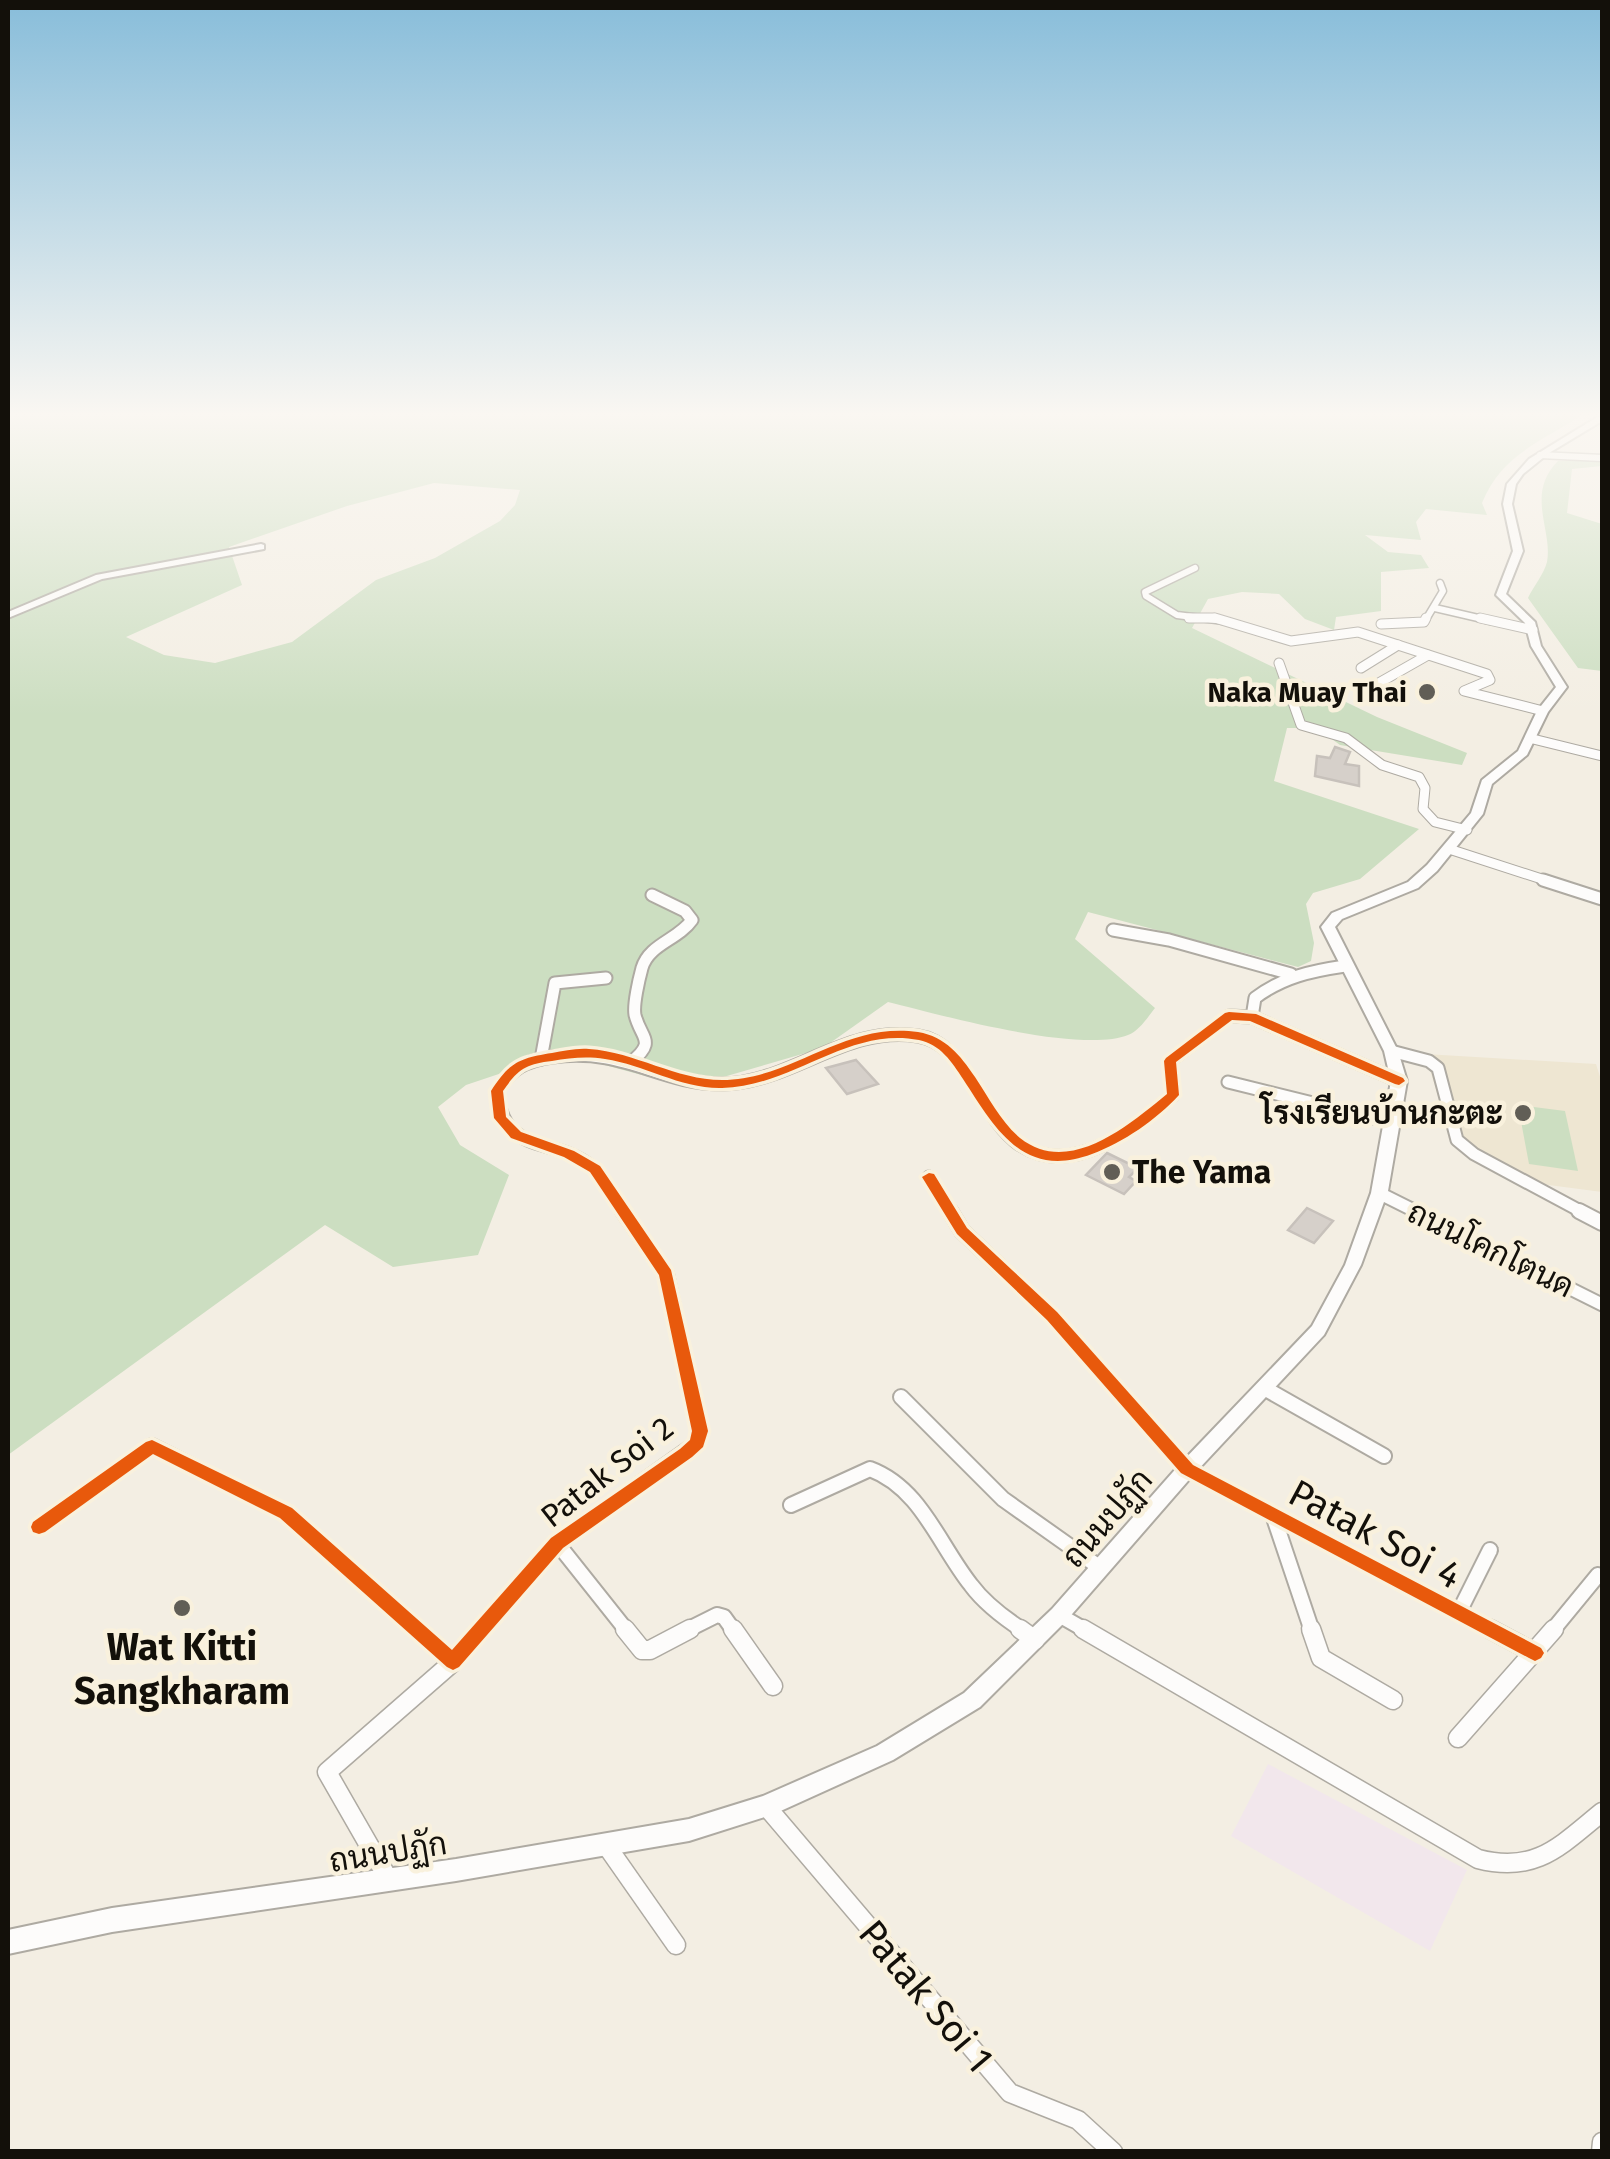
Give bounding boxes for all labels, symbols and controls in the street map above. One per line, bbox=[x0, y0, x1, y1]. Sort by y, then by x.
place label: Naka Muay Thai bbox=[1207, 676, 1407, 709]
marker: Naka Muay Thai bbox=[1416, 681, 1438, 703]
place label: โรงเรียนบ้านกะตะ bbox=[1258, 1091, 1503, 1132]
marker: โรงเรียนบ้านกะตะ bbox=[1512, 1102, 1534, 1124]
place label: The Yama bbox=[1132, 1153, 1271, 1191]
marker: The Yama bbox=[1101, 1161, 1123, 1183]
street label: ถนนโคกโตนด bbox=[1402, 1191, 1581, 1306]
street label: Patak Soi 2 bbox=[533, 1409, 681, 1535]
street label: ถนนปฏัก bbox=[1054, 1461, 1162, 1576]
street label: Patak Soi 4 bbox=[1281, 1470, 1469, 1598]
marker: Wat Kitti Sangkharam bbox=[171, 1597, 193, 1619]
place label: Wat Kitti Sangkharam bbox=[74, 1624, 290, 1714]
street label: ถนนปฏัก bbox=[327, 1824, 450, 1882]
street label: Patak Soi 1 bbox=[849, 1911, 1003, 2081]

